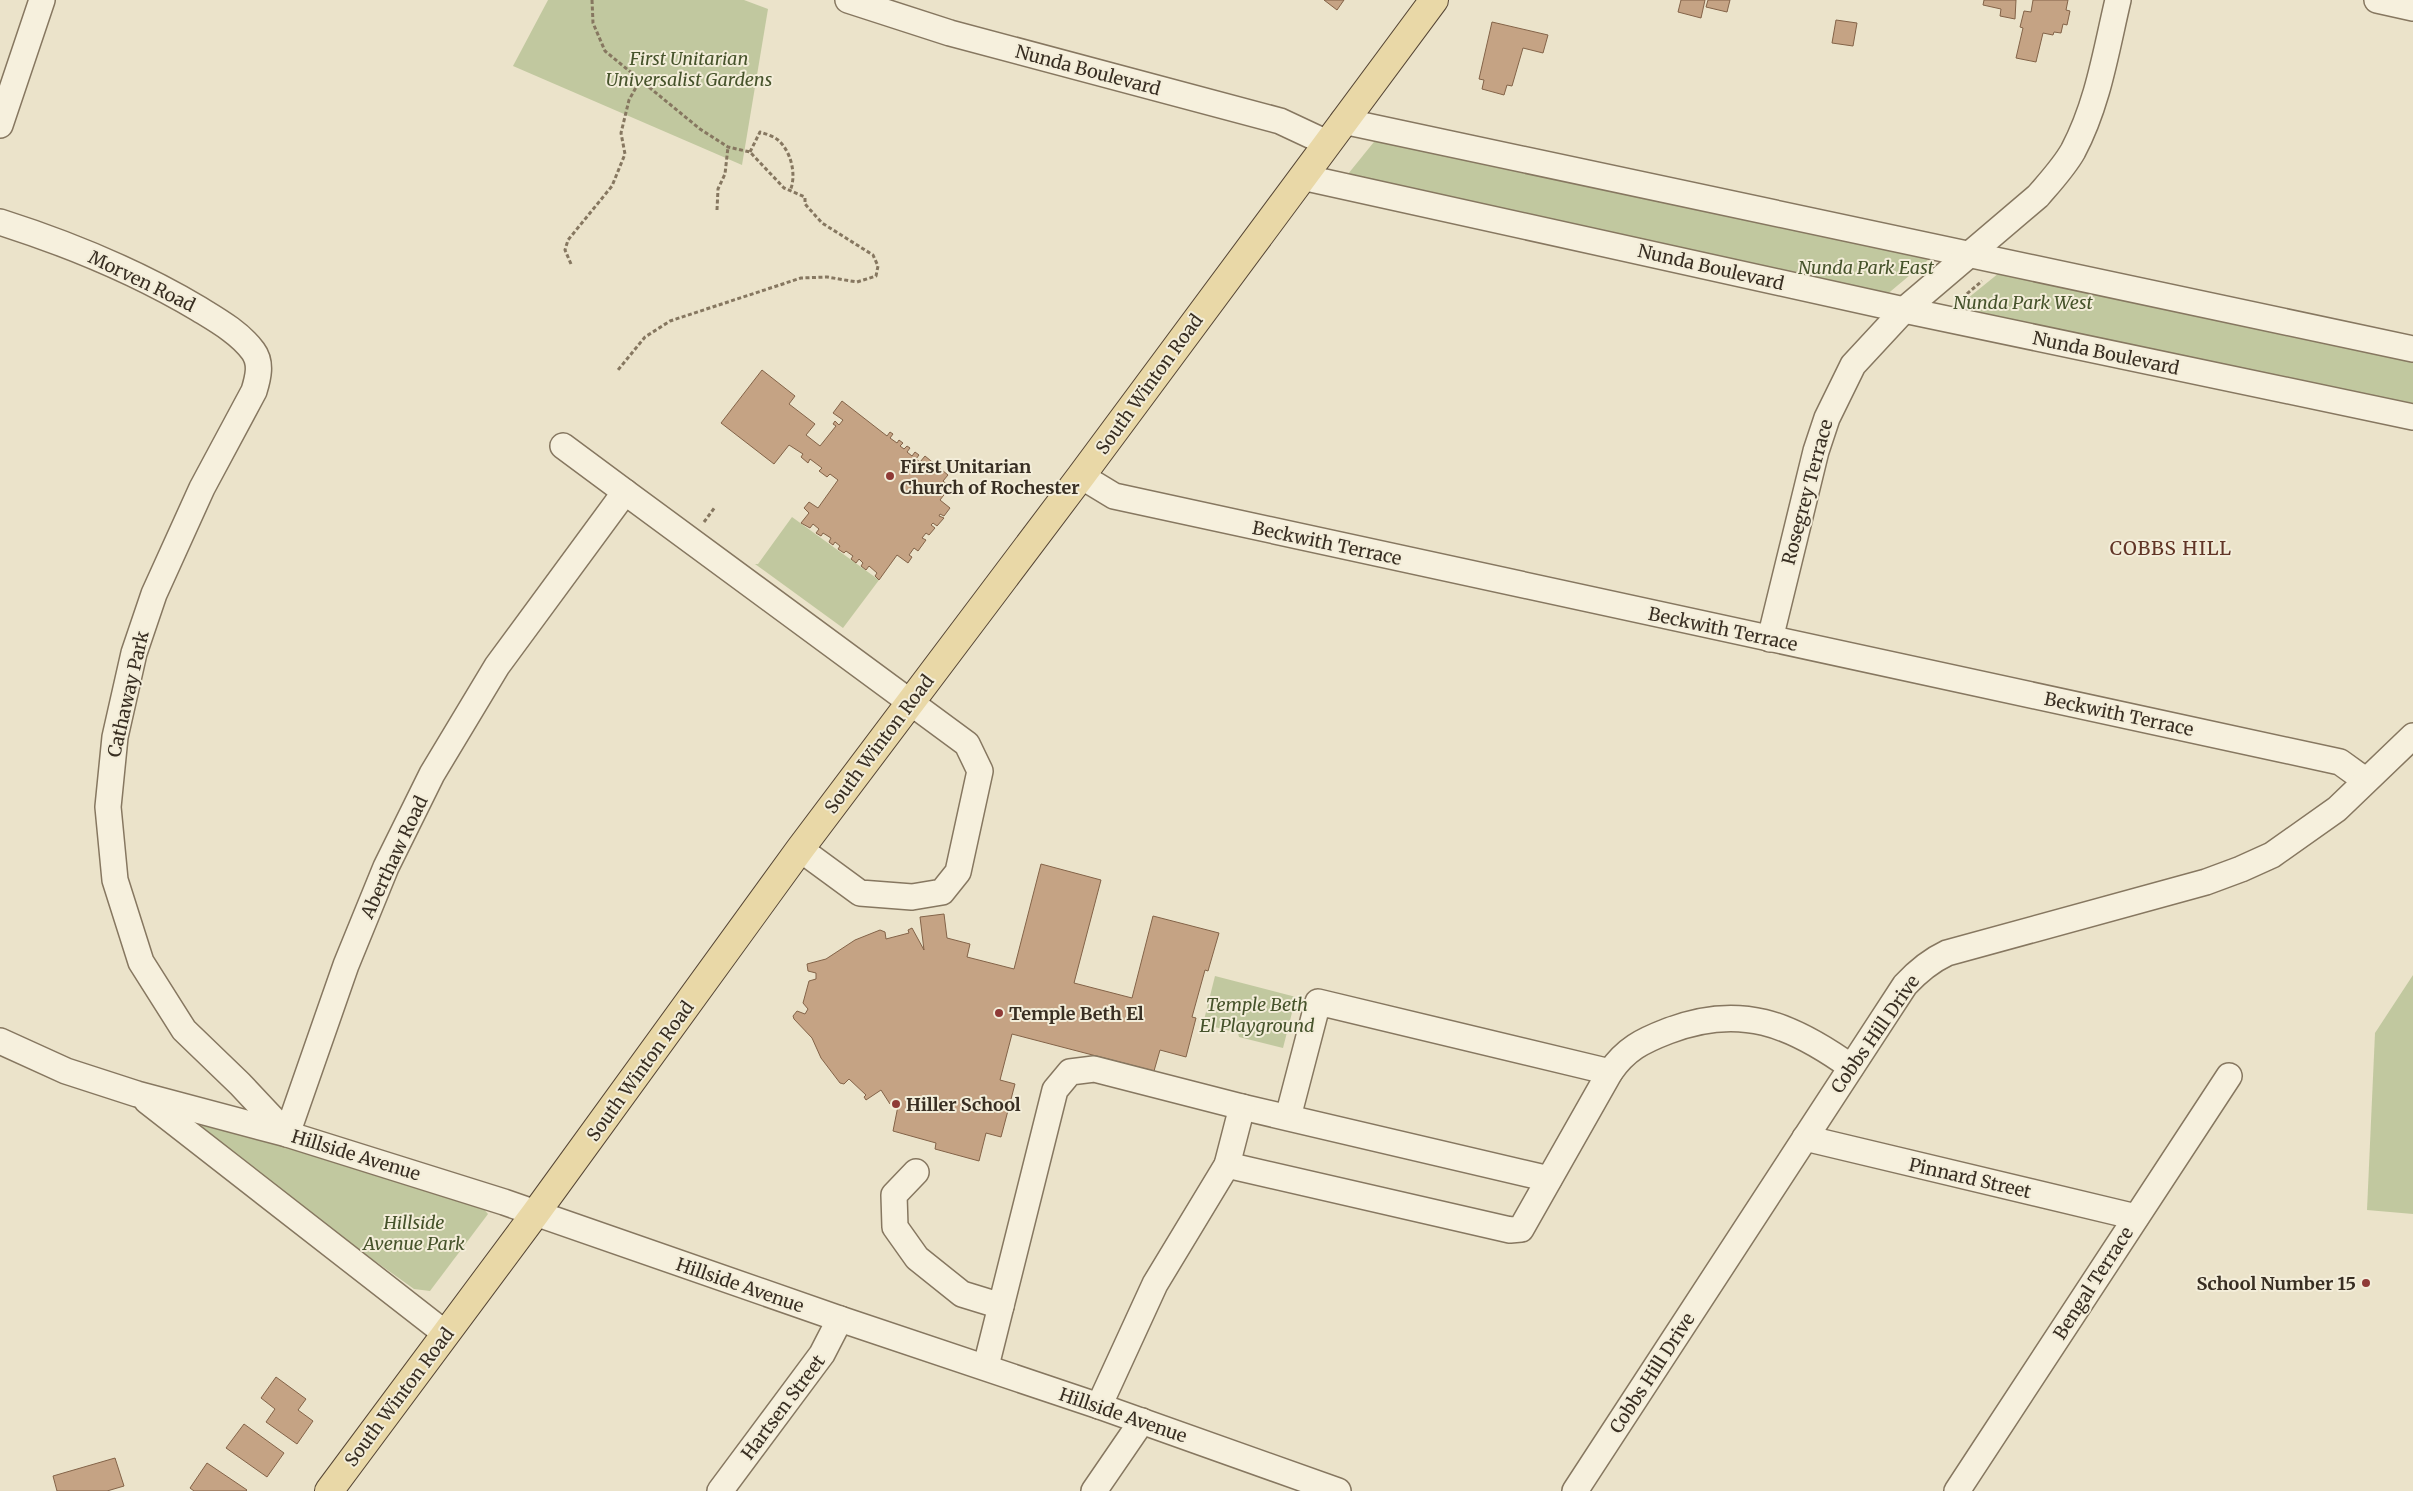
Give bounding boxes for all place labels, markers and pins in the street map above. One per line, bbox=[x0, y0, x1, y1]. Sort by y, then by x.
place label: First Unitarian Church of Rochester bbox=[900, 455, 1080, 499]
marker: First Unitarian Church of Rochester bbox=[884, 470, 896, 482]
place label: Temple Beth El bbox=[1009, 1002, 1144, 1025]
marker: Temple Beth El bbox=[993, 1007, 1005, 1019]
place label: Hiller School bbox=[906, 1093, 1021, 1116]
marker: Hiller School bbox=[890, 1098, 902, 1110]
place label: School Number 15 bbox=[2196, 1272, 2356, 1295]
marker: School Number 15 bbox=[2360, 1277, 2372, 1289]

